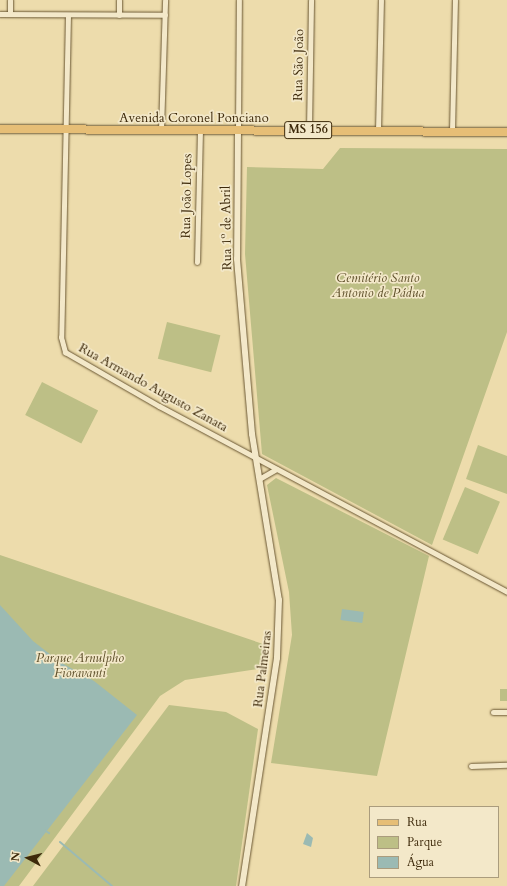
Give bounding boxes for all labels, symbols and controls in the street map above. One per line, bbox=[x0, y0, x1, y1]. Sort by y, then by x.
street label: Rua São João bbox=[291, 29, 307, 101]
street label: Avenida Coronel Ponciano bbox=[119, 110, 269, 126]
road number: MS 156 bbox=[284, 120, 332, 140]
street label: Rua João Lopes bbox=[178, 153, 196, 239]
street label: Rua 1º de Abril bbox=[218, 186, 236, 270]
park label: Cemitério Santo Antonio de Pádua bbox=[332, 271, 424, 302]
street label: Rua Armando Augusto Zanata bbox=[76, 340, 230, 436]
street label: Rua Palmeiras bbox=[251, 630, 275, 708]
park label: Parque Arnulpho Fioravanti bbox=[36, 651, 124, 682]
legend bbox=[369, 806, 499, 878]
text: Rua bbox=[407, 814, 427, 830]
text: Parque bbox=[407, 834, 442, 850]
north arrow bbox=[8, 838, 48, 878]
text: N bbox=[8, 851, 24, 862]
text: Água bbox=[407, 854, 434, 870]

